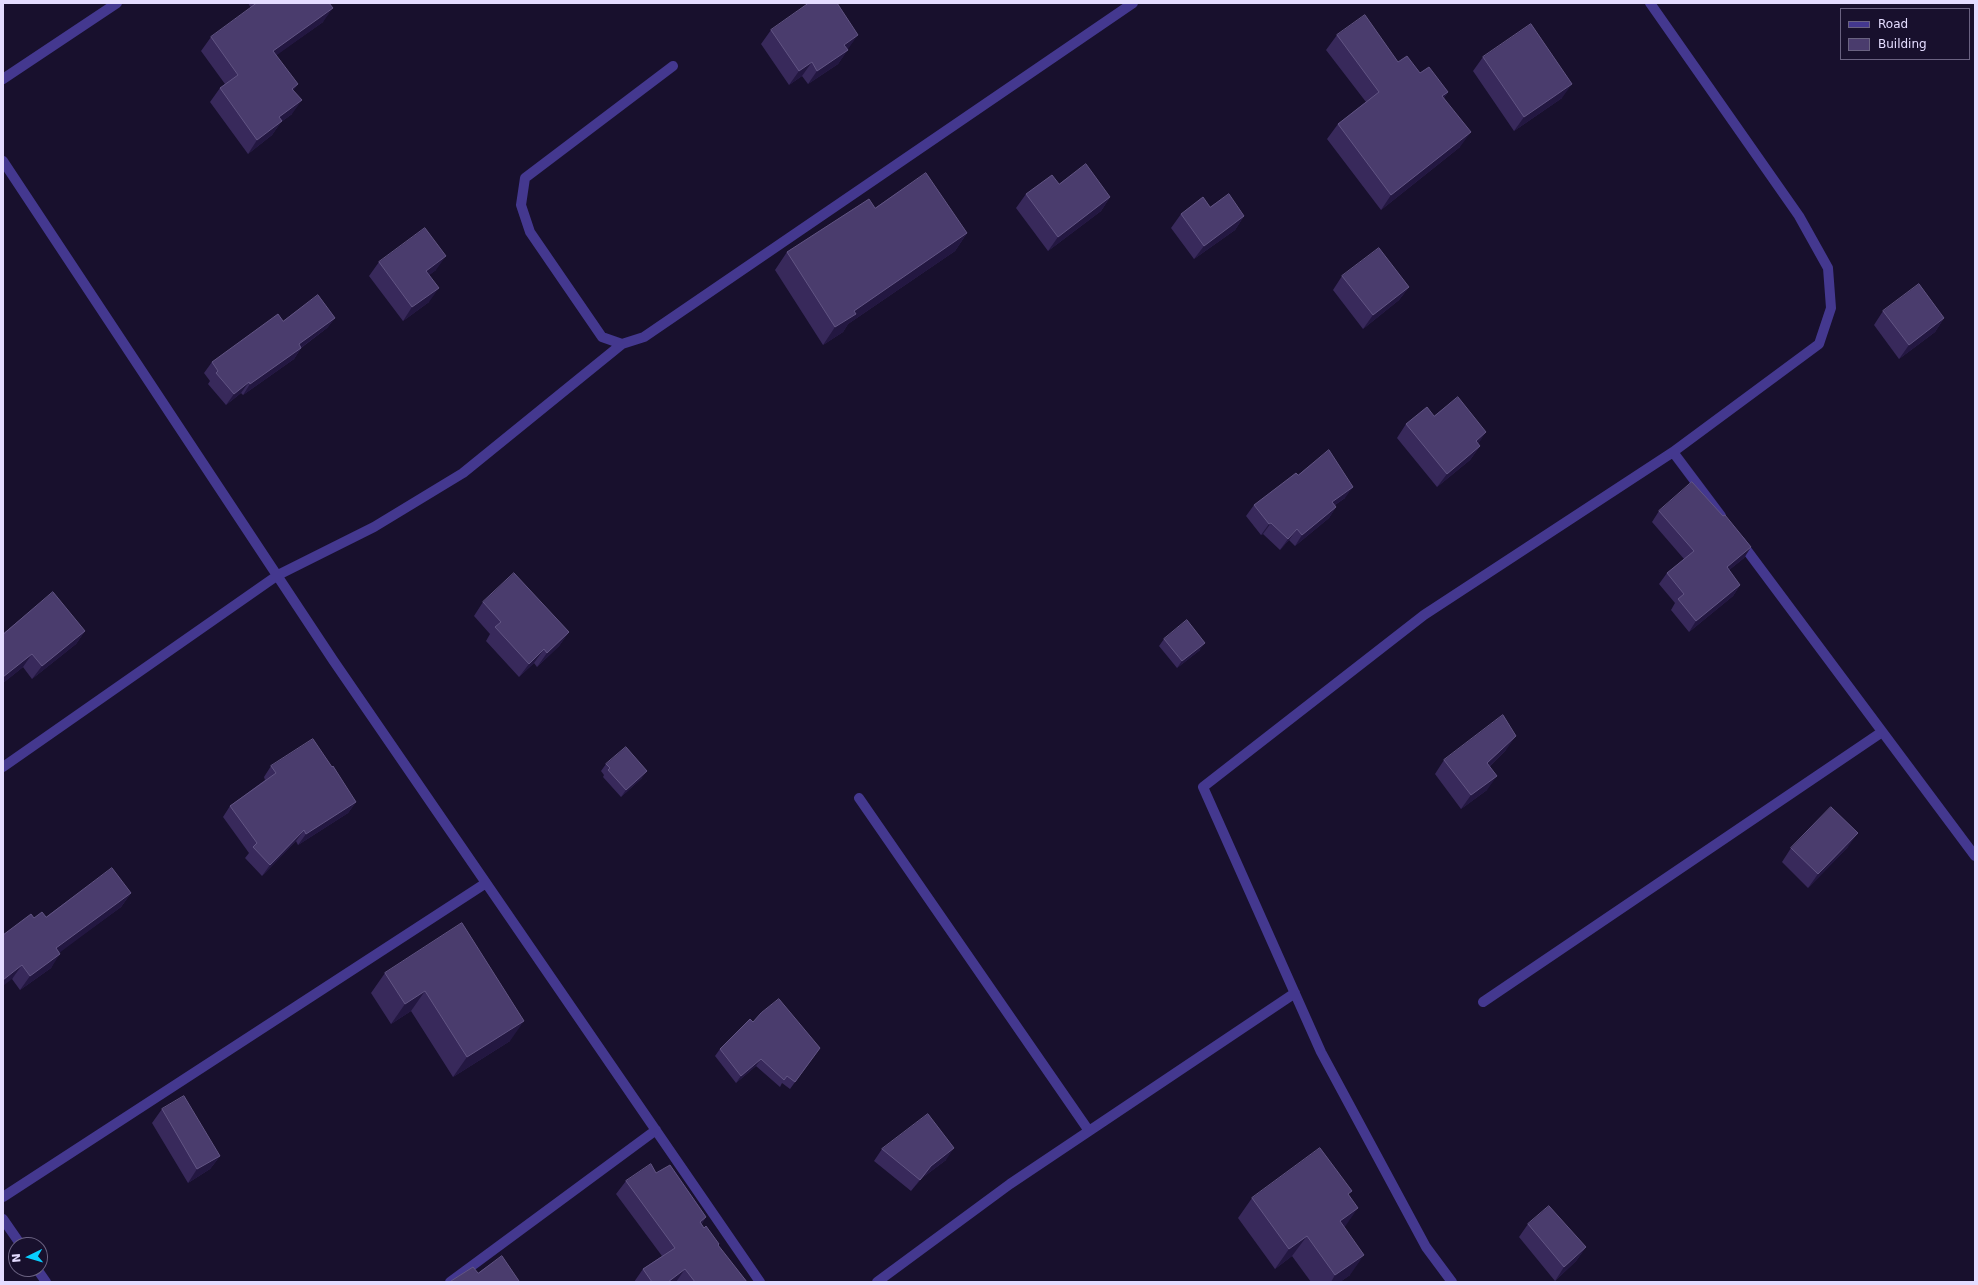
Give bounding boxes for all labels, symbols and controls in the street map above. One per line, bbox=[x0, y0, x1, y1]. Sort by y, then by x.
legend bbox=[1840, 8, 1970, 60]
text: Road bbox=[1878, 17, 1908, 31]
text: Building bbox=[1878, 37, 1927, 51]
north arrow bbox=[8, 1237, 48, 1277]
text: N bbox=[10, 1253, 23, 1263]

